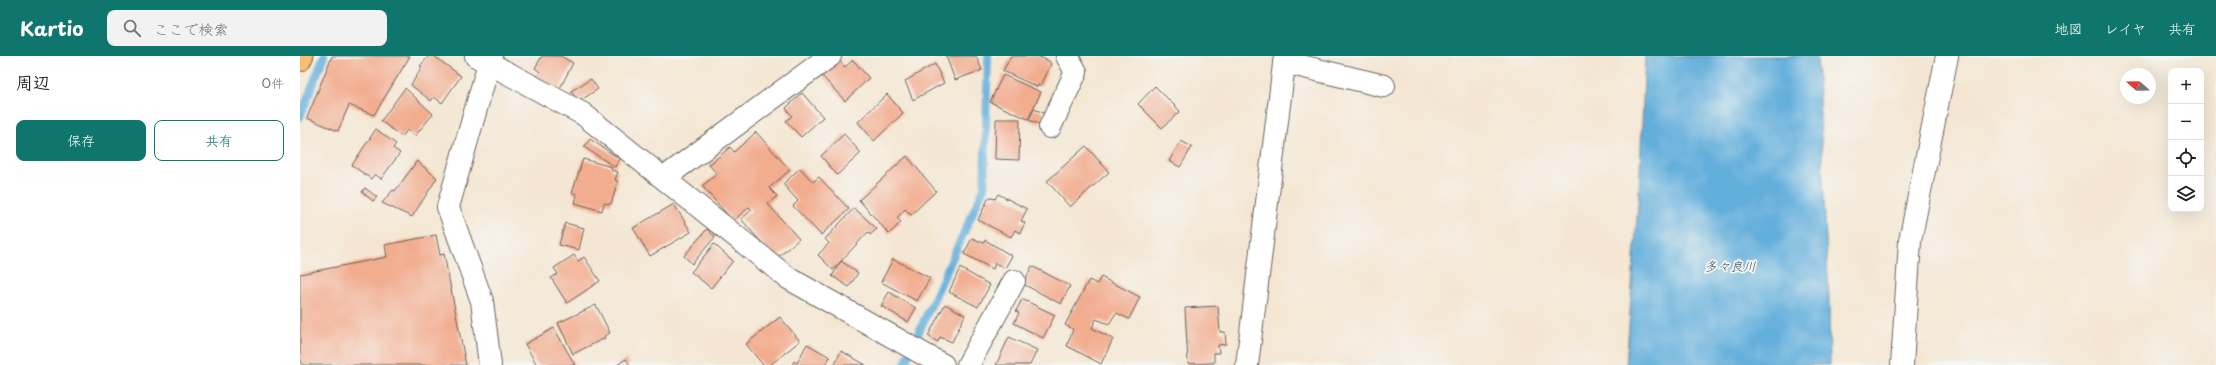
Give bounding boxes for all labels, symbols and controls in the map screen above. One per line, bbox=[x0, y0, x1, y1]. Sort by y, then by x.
search box bbox=[107, 10, 387, 46]
text: Kartio bbox=[20, 14, 83, 42]
icon: search bbox=[121, 17, 143, 39]
text: ここで検索 bbox=[153, 17, 228, 40]
text: 地図 bbox=[2055, 18, 2083, 39]
text: レイヤ bbox=[2105, 18, 2146, 39]
text: 共有 bbox=[2168, 18, 2196, 39]
north arrow bbox=[2120, 68, 2156, 104]
map controls bbox=[2168, 68, 2204, 212]
button: + bbox=[2168, 68, 2204, 104]
text: 周辺 bbox=[16, 69, 50, 95]
text: 0件 bbox=[261, 73, 284, 92]
button: − bbox=[2168, 104, 2204, 140]
button: 保存 bbox=[16, 120, 146, 161]
button: 共有 bbox=[154, 120, 284, 161]
button: locate bbox=[2168, 140, 2204, 176]
button: layers bbox=[2168, 176, 2204, 212]
water label: 多々良川 bbox=[1704, 256, 1756, 275]

